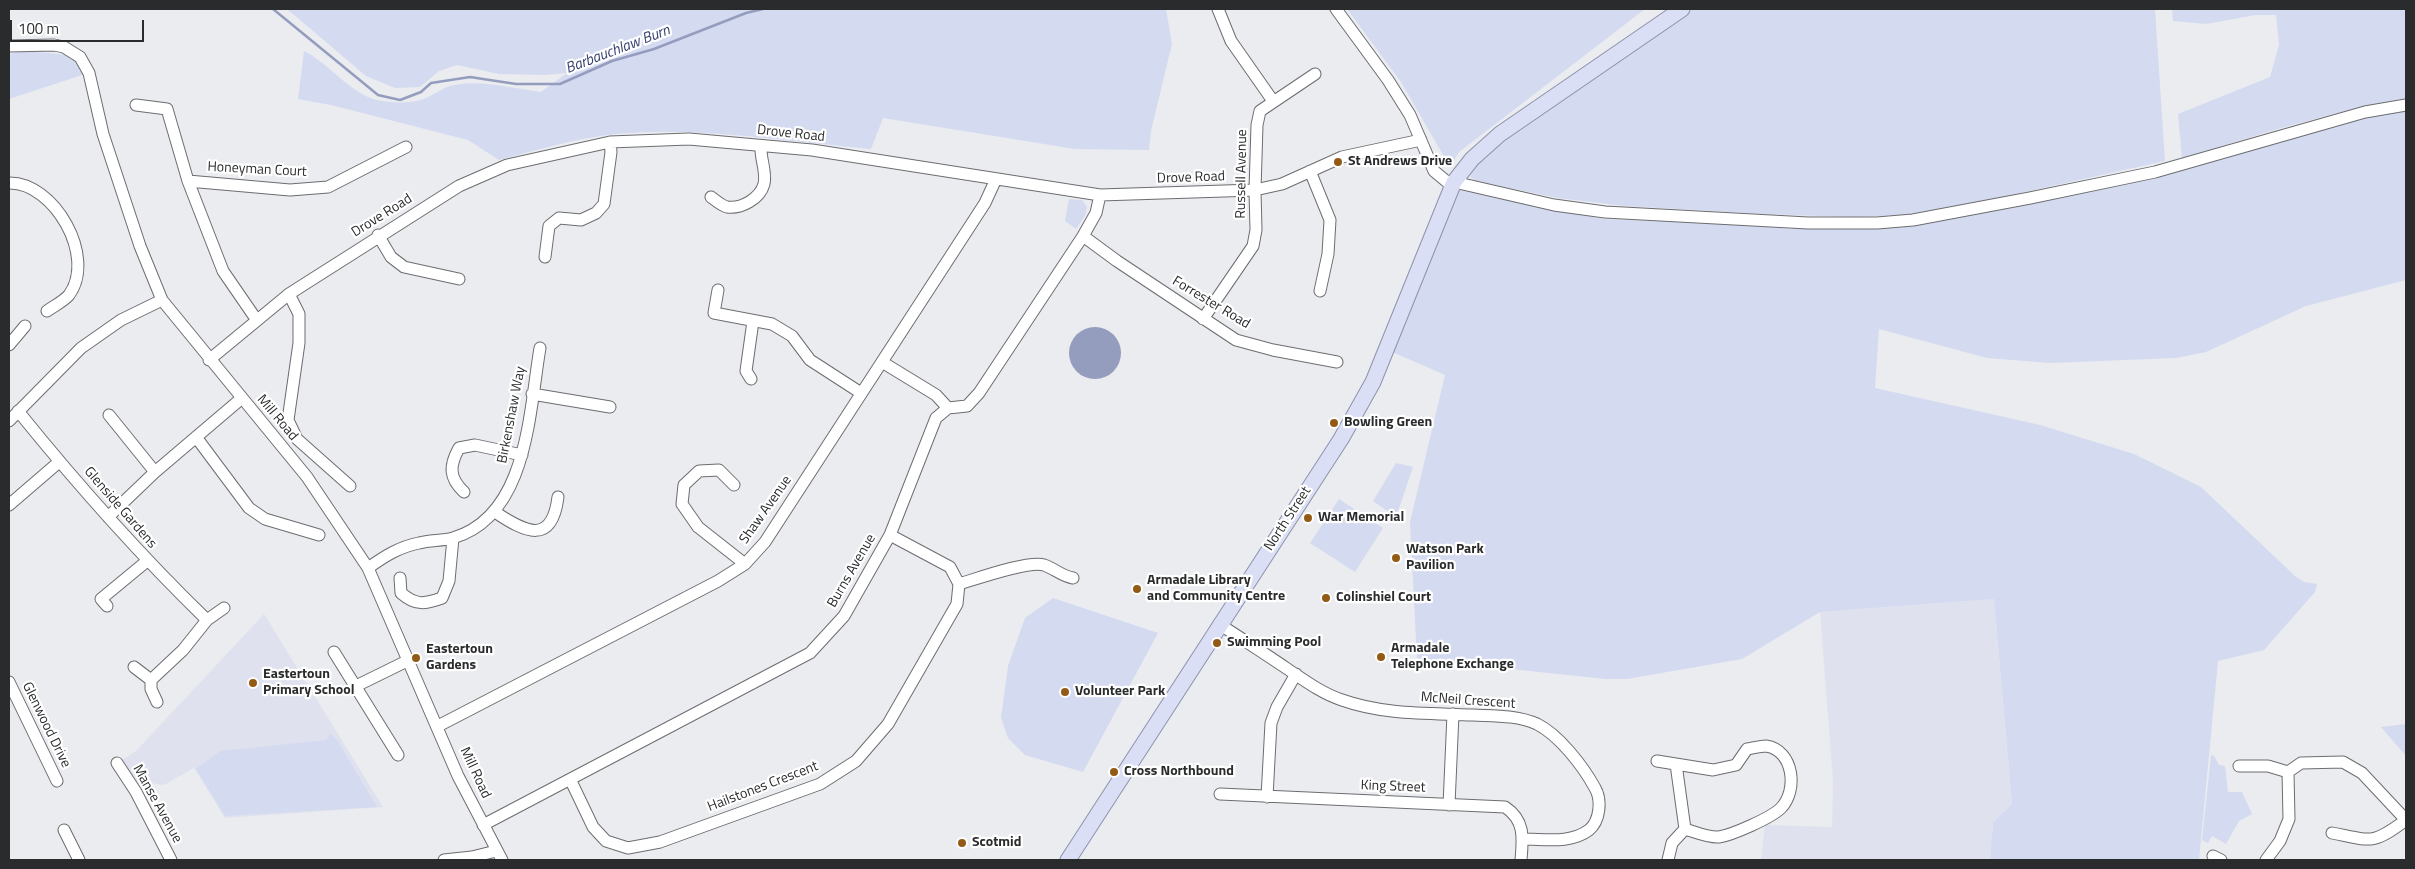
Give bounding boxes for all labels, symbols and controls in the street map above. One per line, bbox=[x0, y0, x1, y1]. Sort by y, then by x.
scale bar bbox=[12, 10, 146, 42]
text: 100 m bbox=[18, 17, 59, 40]
water label: Barbauchlaw Burn bbox=[563, 22, 673, 78]
street label: Drove Road bbox=[756, 122, 826, 146]
street label: Russell Avenue bbox=[1233, 129, 1251, 219]
place label: St Andrews Drive bbox=[1348, 154, 1452, 170]
marker: St Andrews Drive bbox=[1332, 156, 1344, 168]
street label: Honeyman Court bbox=[207, 159, 307, 181]
street label: Drove Road bbox=[1157, 168, 1225, 188]
street label: Drove Road bbox=[349, 191, 415, 241]
street label: Forrester Road bbox=[1169, 273, 1253, 333]
street label: Birkenshaw Way bbox=[494, 365, 530, 465]
street label: Mill Road bbox=[253, 392, 301, 444]
place label: Bowling Green bbox=[1344, 415, 1432, 431]
marker: Bowling Green bbox=[1328, 417, 1340, 429]
street label: Glenside Gardens bbox=[80, 464, 160, 552]
street label: Shaw Avenue bbox=[736, 473, 796, 547]
street label: North Street bbox=[1261, 484, 1315, 554]
place label: War Memorial bbox=[1318, 510, 1404, 526]
marker: War Memorial bbox=[1302, 512, 1314, 524]
street label: Burns Avenue bbox=[824, 531, 880, 611]
place label: Watson Park Pavilion bbox=[1406, 542, 1484, 574]
marker: Watson Park Pavilion bbox=[1390, 552, 1402, 564]
place label: Armadale Library and Community Centre bbox=[1147, 573, 1285, 606]
marker: Armadale Library and Community Centre bbox=[1131, 583, 1143, 595]
place label: Colinshiel Court bbox=[1336, 590, 1431, 606]
marker: Colinshiel Court bbox=[1320, 592, 1332, 604]
place label: Swimming Pool bbox=[1227, 635, 1321, 651]
marker: Swimming Pool bbox=[1211, 637, 1223, 649]
place label: Armadale Telephone Exchange bbox=[1391, 641, 1514, 674]
place label: Eastertoun Gardens bbox=[426, 642, 493, 674]
marker: Armadale Telephone Exchange bbox=[1375, 651, 1387, 663]
marker: Eastertoun Gardens bbox=[410, 652, 422, 664]
place label: Eastertoun Primary School bbox=[263, 667, 355, 700]
marker: Eastertoun Primary School bbox=[247, 677, 259, 689]
street label: Glenwood Drive bbox=[18, 680, 74, 770]
place label: Volunteer Park bbox=[1075, 684, 1165, 700]
marker: Volunteer Park bbox=[1059, 686, 1071, 698]
street label: McNeil Crescent bbox=[1420, 689, 1516, 713]
street label: Mill Road bbox=[456, 745, 494, 801]
street label: Hailstones Crescent bbox=[705, 758, 821, 816]
street label: Manse Avenue bbox=[129, 762, 185, 846]
place label: Cross Northbound bbox=[1124, 764, 1234, 780]
marker: Cross Northbound bbox=[1108, 766, 1120, 778]
street label: King Street bbox=[1360, 777, 1426, 797]
place label: Scotmid bbox=[972, 835, 1021, 851]
marker: Scotmid bbox=[956, 837, 968, 849]

